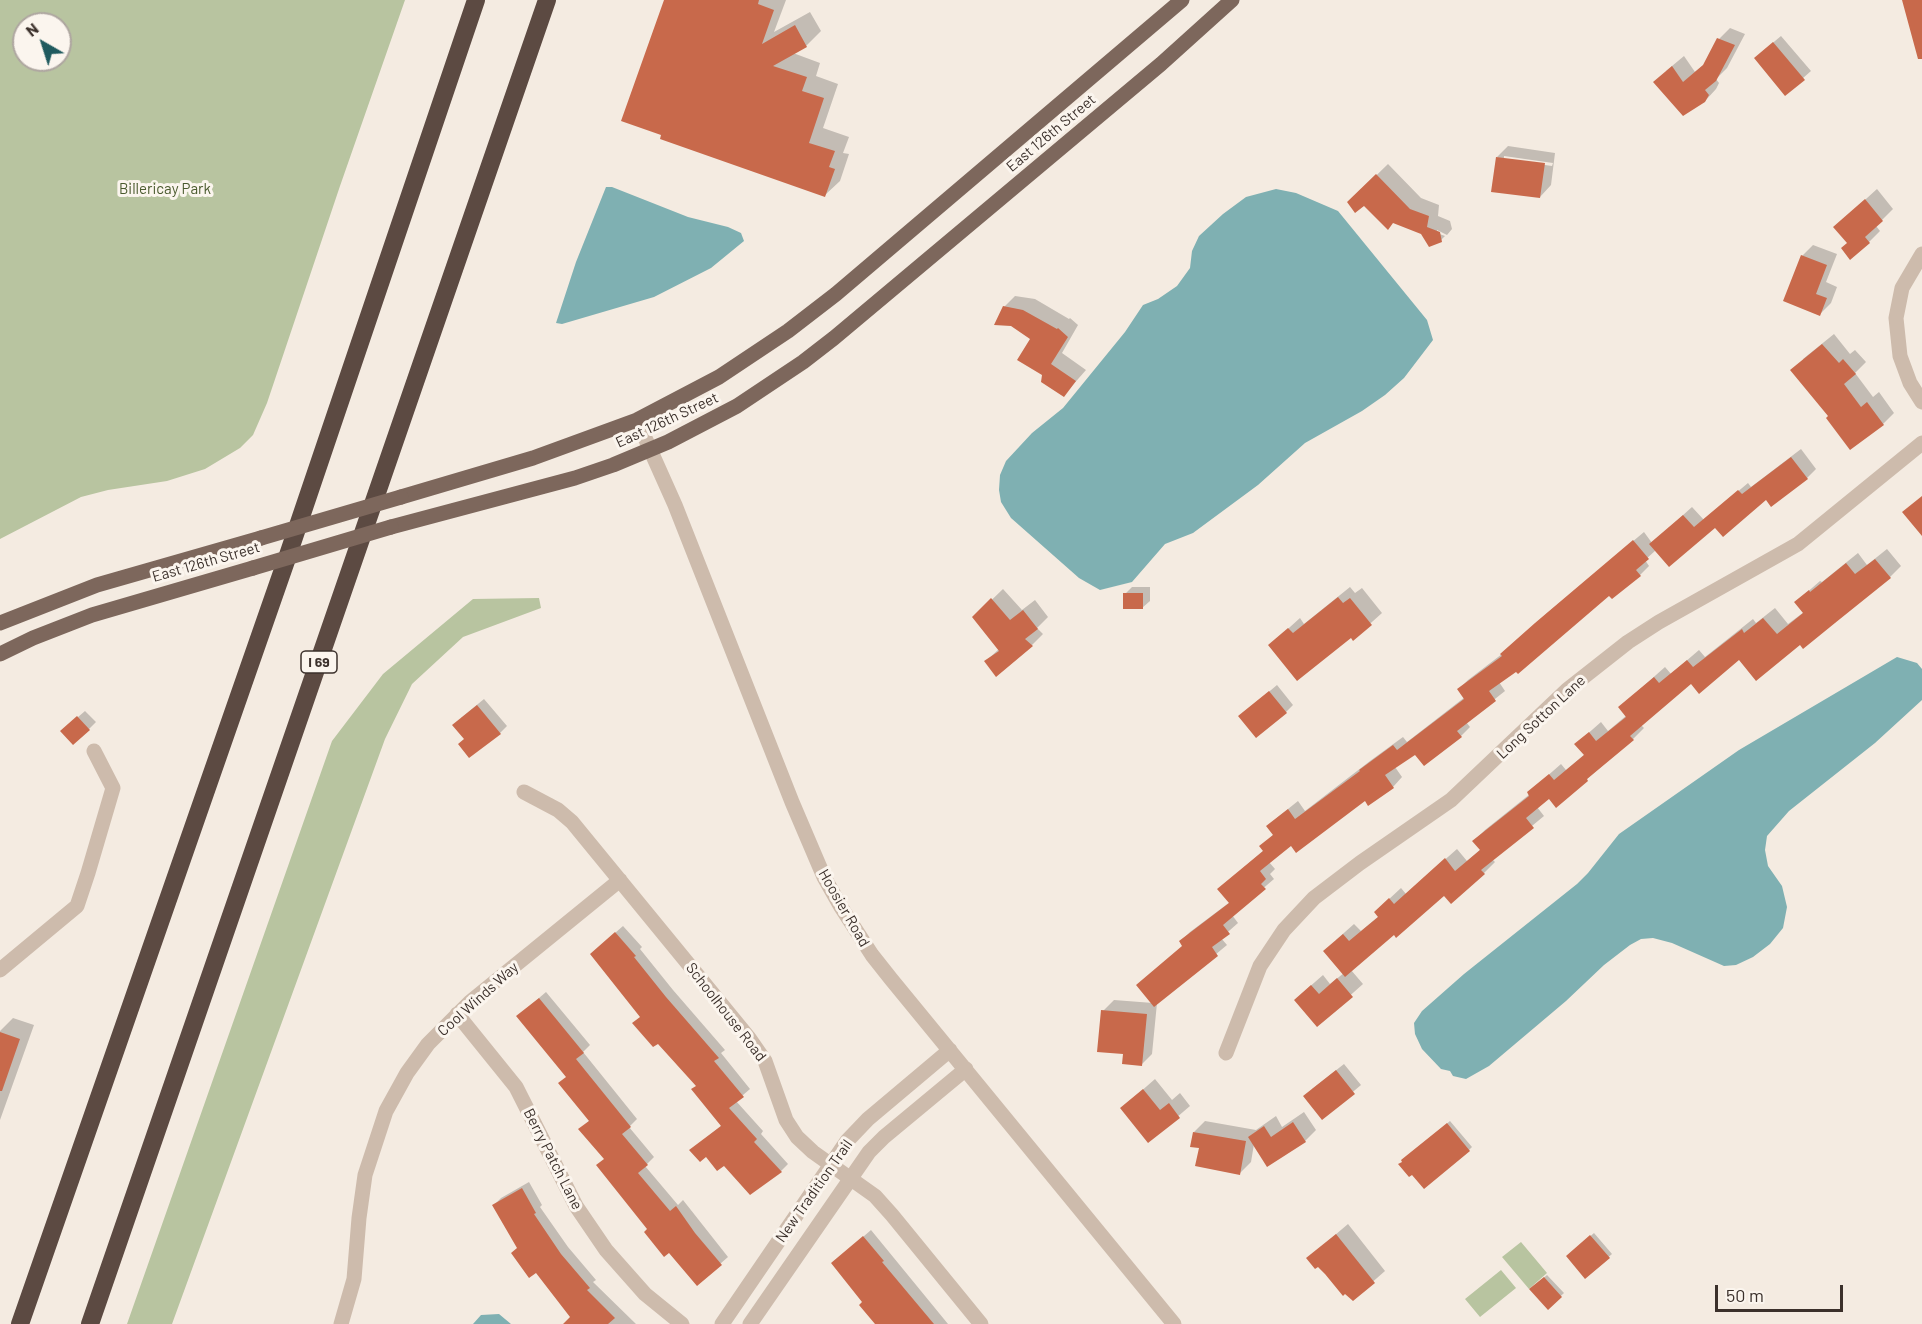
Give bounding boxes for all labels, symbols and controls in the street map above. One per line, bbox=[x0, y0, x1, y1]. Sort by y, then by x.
north arrow bbox=[12, 12, 72, 72]
text: N bbox=[21, 18, 42, 40]
street label: East 126th Street bbox=[1003, 90, 1099, 176]
park label: Billericay Park bbox=[119, 180, 211, 198]
street label: East 126th Street bbox=[613, 388, 721, 452]
street label: East 126th Street bbox=[150, 538, 262, 586]
road number: I 69 bbox=[301, 651, 337, 673]
street label: Long Sotton Lane bbox=[1493, 671, 1589, 763]
street label: Hoosier Road bbox=[815, 866, 873, 950]
street label: Cool Winds Way bbox=[434, 958, 522, 1040]
street label: Schoolhouse Road bbox=[682, 959, 770, 1065]
street label: Berry Patch Lane bbox=[520, 1105, 586, 1213]
street label: New Tradition Trail bbox=[772, 1136, 856, 1246]
scale bar bbox=[1718, 1273, 1846, 1311]
text: 50 m bbox=[1726, 1284, 1764, 1306]

